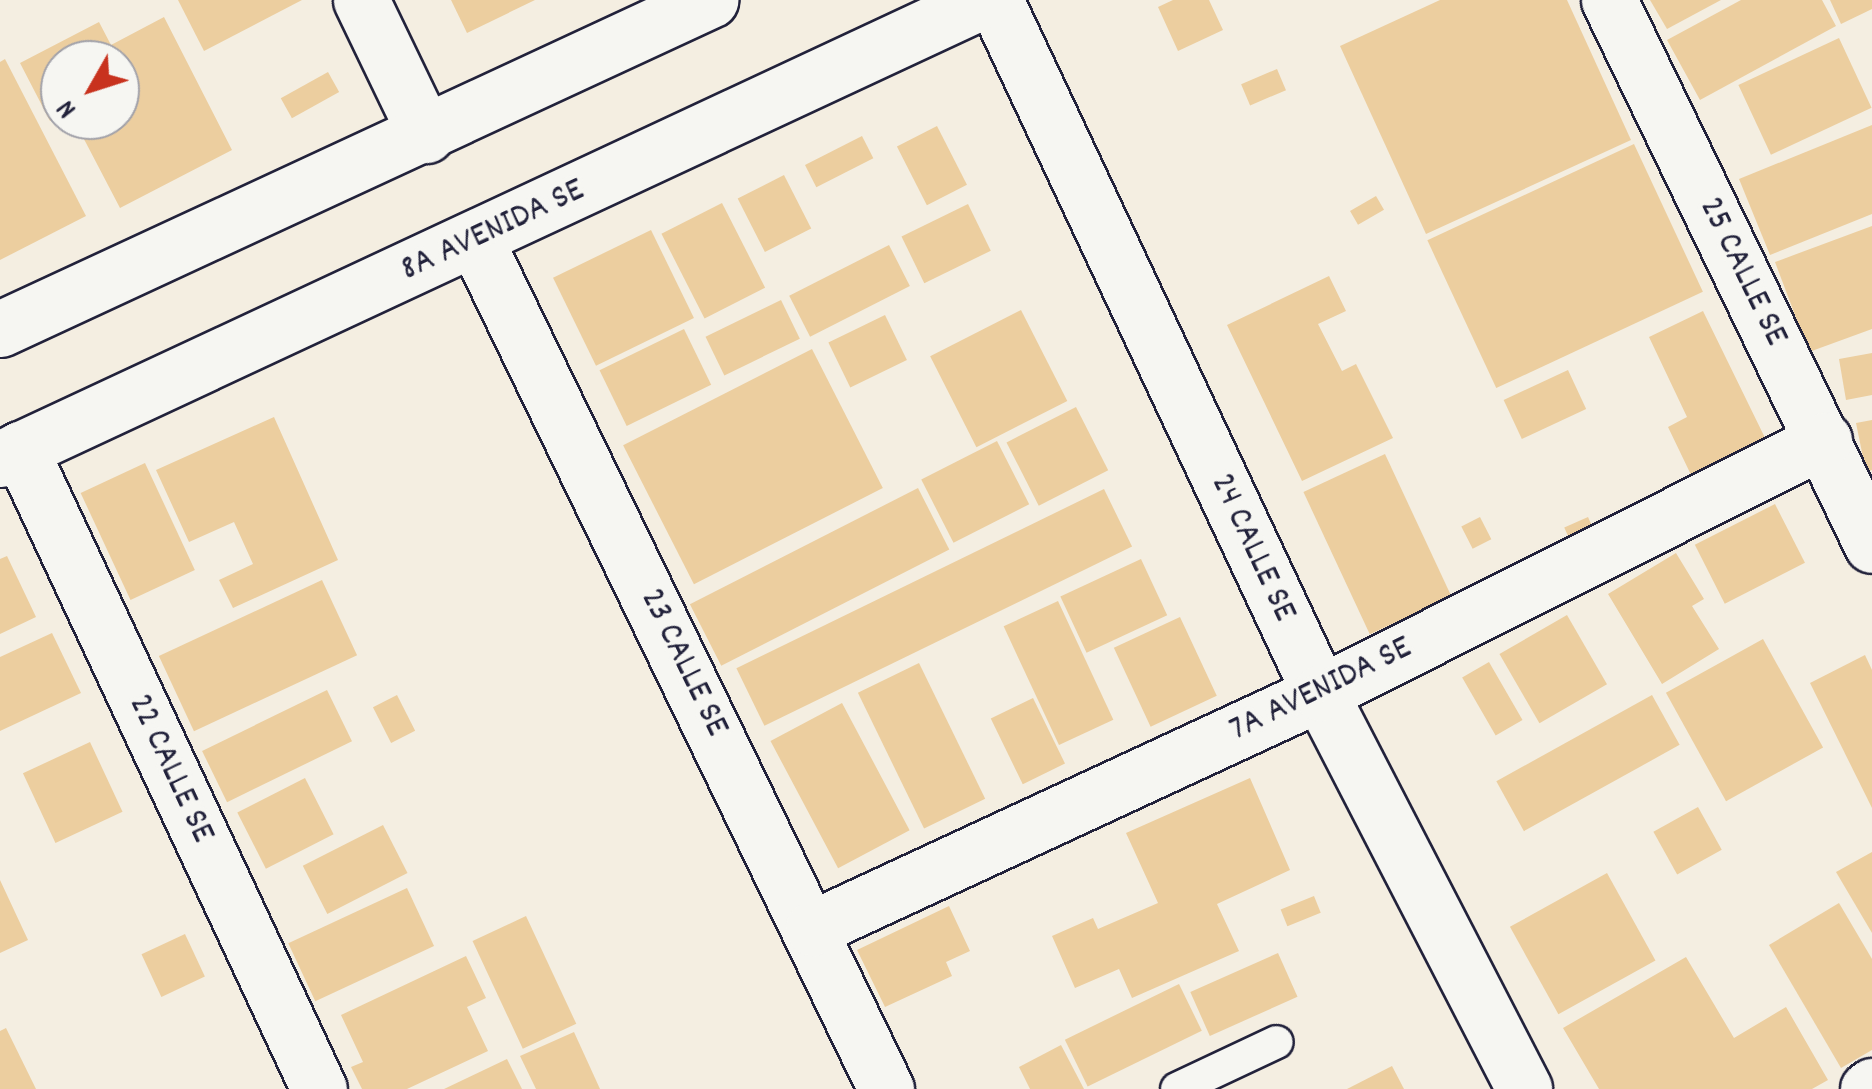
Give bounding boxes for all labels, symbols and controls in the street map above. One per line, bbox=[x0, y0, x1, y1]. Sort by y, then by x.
north arrow bbox=[40, 40, 140, 140]
text: N bbox=[48, 90, 88, 126]
street label: 8A AVENIDA SE bbox=[395, 170, 591, 292]
street label: 25 CALLE SE bbox=[1688, 191, 1796, 353]
street label: 24 CALLE SE bbox=[1200, 467, 1304, 629]
street label: 23 CALLE SE bbox=[629, 582, 737, 744]
street label: 7A AVENIDA SE bbox=[1223, 628, 1419, 752]
street label: 22 CALLE SE bbox=[117, 688, 223, 850]

